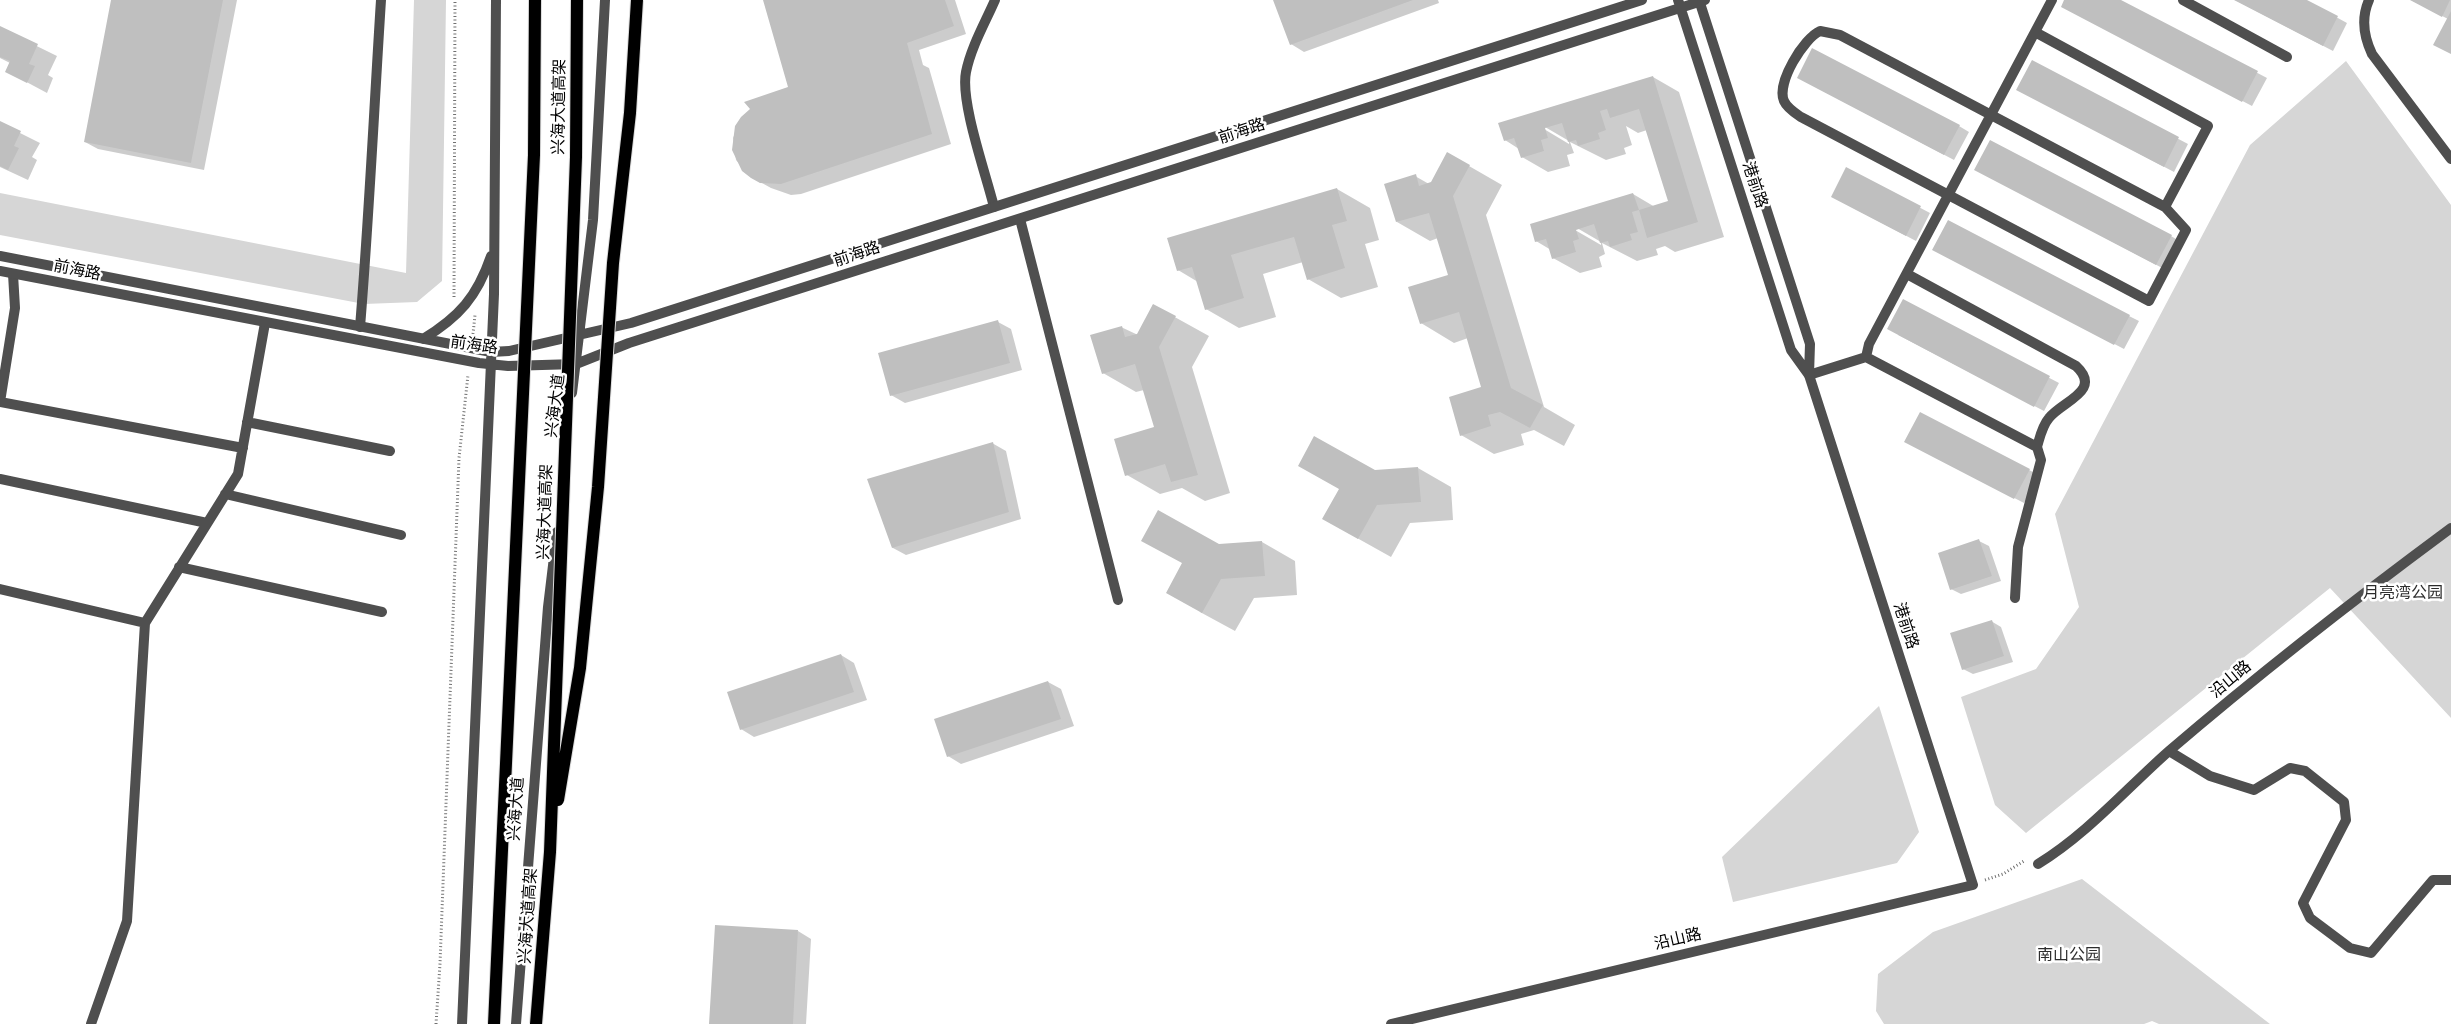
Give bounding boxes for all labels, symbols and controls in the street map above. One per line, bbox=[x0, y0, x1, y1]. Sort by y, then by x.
street label: 兴海大道高架 bbox=[550, 59, 570, 155]
street label: 前海路 bbox=[1216, 115, 1268, 149]
street label: 港前路 bbox=[1737, 159, 1771, 211]
street label: 前海路 bbox=[831, 238, 883, 272]
street label: 前海路 bbox=[52, 257, 102, 285]
street label: 前海路 bbox=[449, 333, 499, 359]
street label: 兴海大道 bbox=[543, 373, 569, 439]
street label: 兴海大道高架 bbox=[535, 464, 557, 560]
park label: 月亮湾公园 bbox=[2363, 584, 2443, 604]
street label: 港前路 bbox=[1888, 600, 1922, 652]
street label: 沿山路 bbox=[2206, 657, 2256, 703]
street label: 兴海大道 bbox=[505, 776, 529, 842]
street label: 兴海大道高架 bbox=[516, 867, 542, 965]
street label: 沿山路 bbox=[1652, 925, 1704, 955]
park label: 南山公园 bbox=[2037, 946, 2101, 966]

